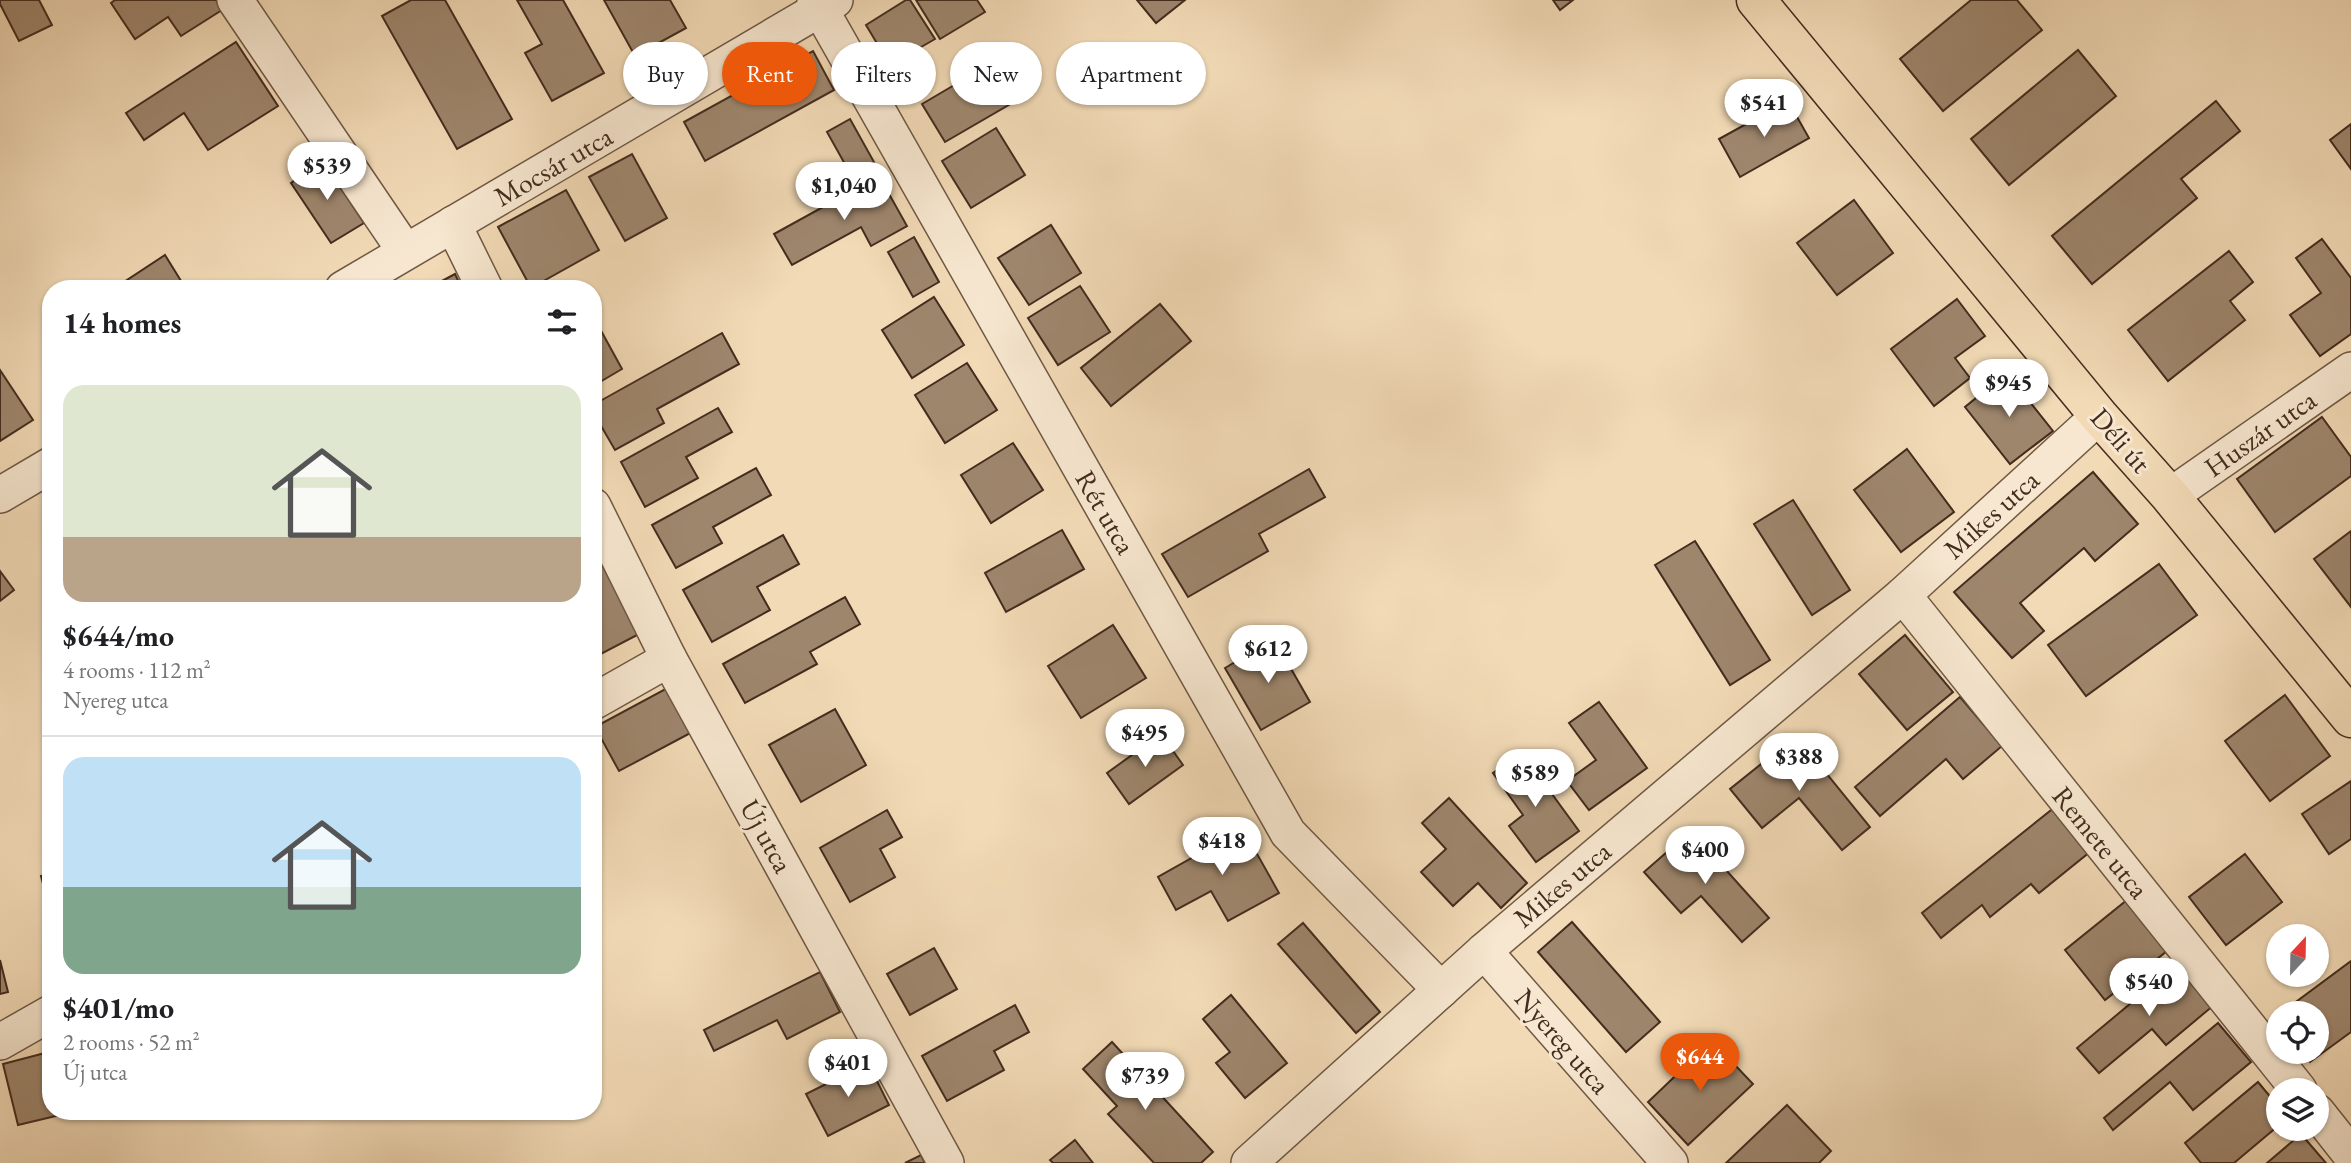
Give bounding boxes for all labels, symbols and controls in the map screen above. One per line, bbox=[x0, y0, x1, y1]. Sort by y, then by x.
chip: Buy bbox=[623, 42, 708, 105]
chip: Rent bbox=[722, 42, 817, 105]
chip: Filters bbox=[831, 42, 936, 105]
chip: New bbox=[950, 42, 1042, 105]
chip: Apartment bbox=[1056, 42, 1206, 105]
pin: $541 bbox=[1723, 80, 1805, 139]
text: $541 bbox=[1740, 87, 1788, 117]
street label: Mocsár utca bbox=[487, 117, 619, 214]
pin: $539 bbox=[286, 142, 368, 202]
text: $539 bbox=[303, 150, 351, 180]
pin: $1,040 bbox=[787, 162, 901, 222]
text: $1,040 bbox=[812, 170, 876, 200]
text: 14 homes bbox=[63, 303, 181, 342]
icon: filters bbox=[543, 303, 581, 341]
pin: $945 bbox=[1968, 360, 2050, 419]
text: $945 bbox=[1985, 367, 2033, 397]
street label: Huszár utca bbox=[2197, 381, 2324, 485]
street label: Déli út bbox=[2083, 400, 2159, 480]
icon: home bbox=[259, 430, 385, 556]
street label: Mikes utca bbox=[1936, 461, 2047, 566]
street label: Rét utca bbox=[1068, 464, 1145, 561]
text: $644/mo bbox=[63, 616, 174, 655]
pin: $612 bbox=[1227, 626, 1309, 685]
text: $612 bbox=[1244, 633, 1292, 663]
text: 4 rooms · 112 m² bbox=[63, 655, 211, 685]
text: Nyereg utca bbox=[63, 685, 168, 715]
pin: $495 bbox=[1104, 710, 1186, 769]
text: $495 bbox=[1121, 717, 1169, 747]
pin: $388 bbox=[1758, 734, 1840, 793]
text: $388 bbox=[1775, 741, 1823, 771]
pin: $589 bbox=[1494, 750, 1576, 809]
text: $589 bbox=[1511, 757, 1559, 787]
street label: Remete utca bbox=[2045, 778, 2158, 906]
street label: Új utca bbox=[732, 793, 802, 880]
icon: home bbox=[259, 802, 385, 928]
pin: $418 bbox=[1181, 818, 1263, 877]
text: $418 bbox=[1198, 825, 1246, 855]
pin: $400 bbox=[1664, 826, 1746, 886]
street label: Mikes utca bbox=[1506, 832, 1619, 935]
text: $400 bbox=[1681, 834, 1729, 864]
north arrow bbox=[2266, 924, 2329, 987]
map controls bbox=[2266, 924, 2329, 1141]
pin: $540 bbox=[2108, 958, 2190, 1018]
text: $540 bbox=[2125, 966, 2173, 996]
street label: Nyereg utca bbox=[1507, 981, 1619, 1102]
text: $401/mo bbox=[63, 988, 174, 1027]
button: locate bbox=[2266, 1001, 2329, 1064]
text: 2 rooms · 52 m² bbox=[63, 1027, 200, 1057]
pin: $644 bbox=[1659, 1034, 1741, 1093]
pin: $401 bbox=[807, 1040, 889, 1099]
text: $644 bbox=[1676, 1041, 1724, 1071]
text: $401 bbox=[824, 1047, 872, 1077]
pin: $739 bbox=[1104, 1052, 1186, 1112]
text: Új utca bbox=[63, 1057, 127, 1087]
text: $739 bbox=[1121, 1060, 1169, 1090]
button: layers bbox=[2266, 1078, 2329, 1141]

